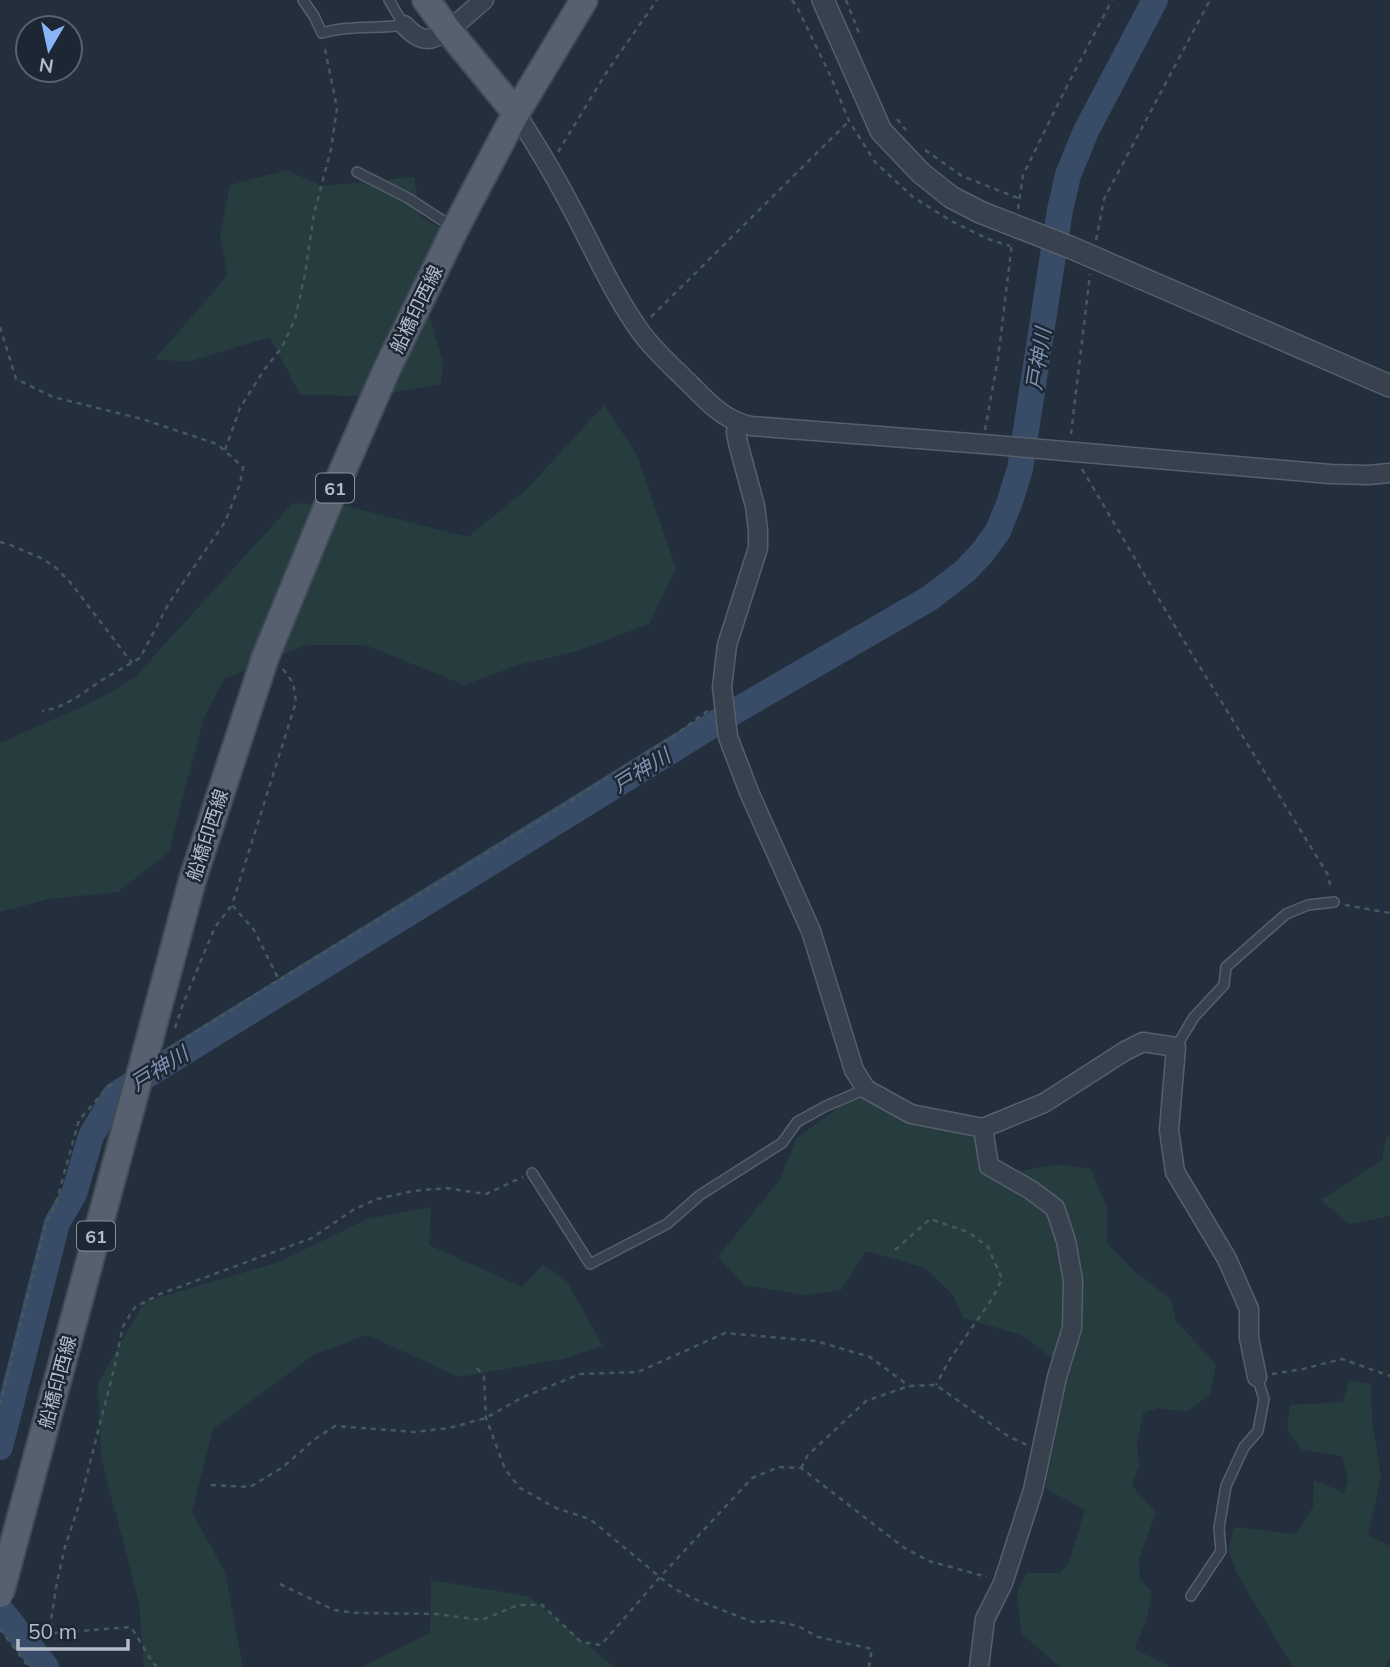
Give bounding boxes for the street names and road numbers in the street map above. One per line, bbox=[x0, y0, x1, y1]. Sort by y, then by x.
street label: 船橋印西線 bbox=[384, 261, 448, 357]
road number: 61 bbox=[316, 474, 354, 502]
street label: 船橋印西線 bbox=[181, 786, 233, 884]
road number: 61 bbox=[77, 1222, 115, 1251]
street label: 船橋印西線 bbox=[33, 1333, 81, 1431]

